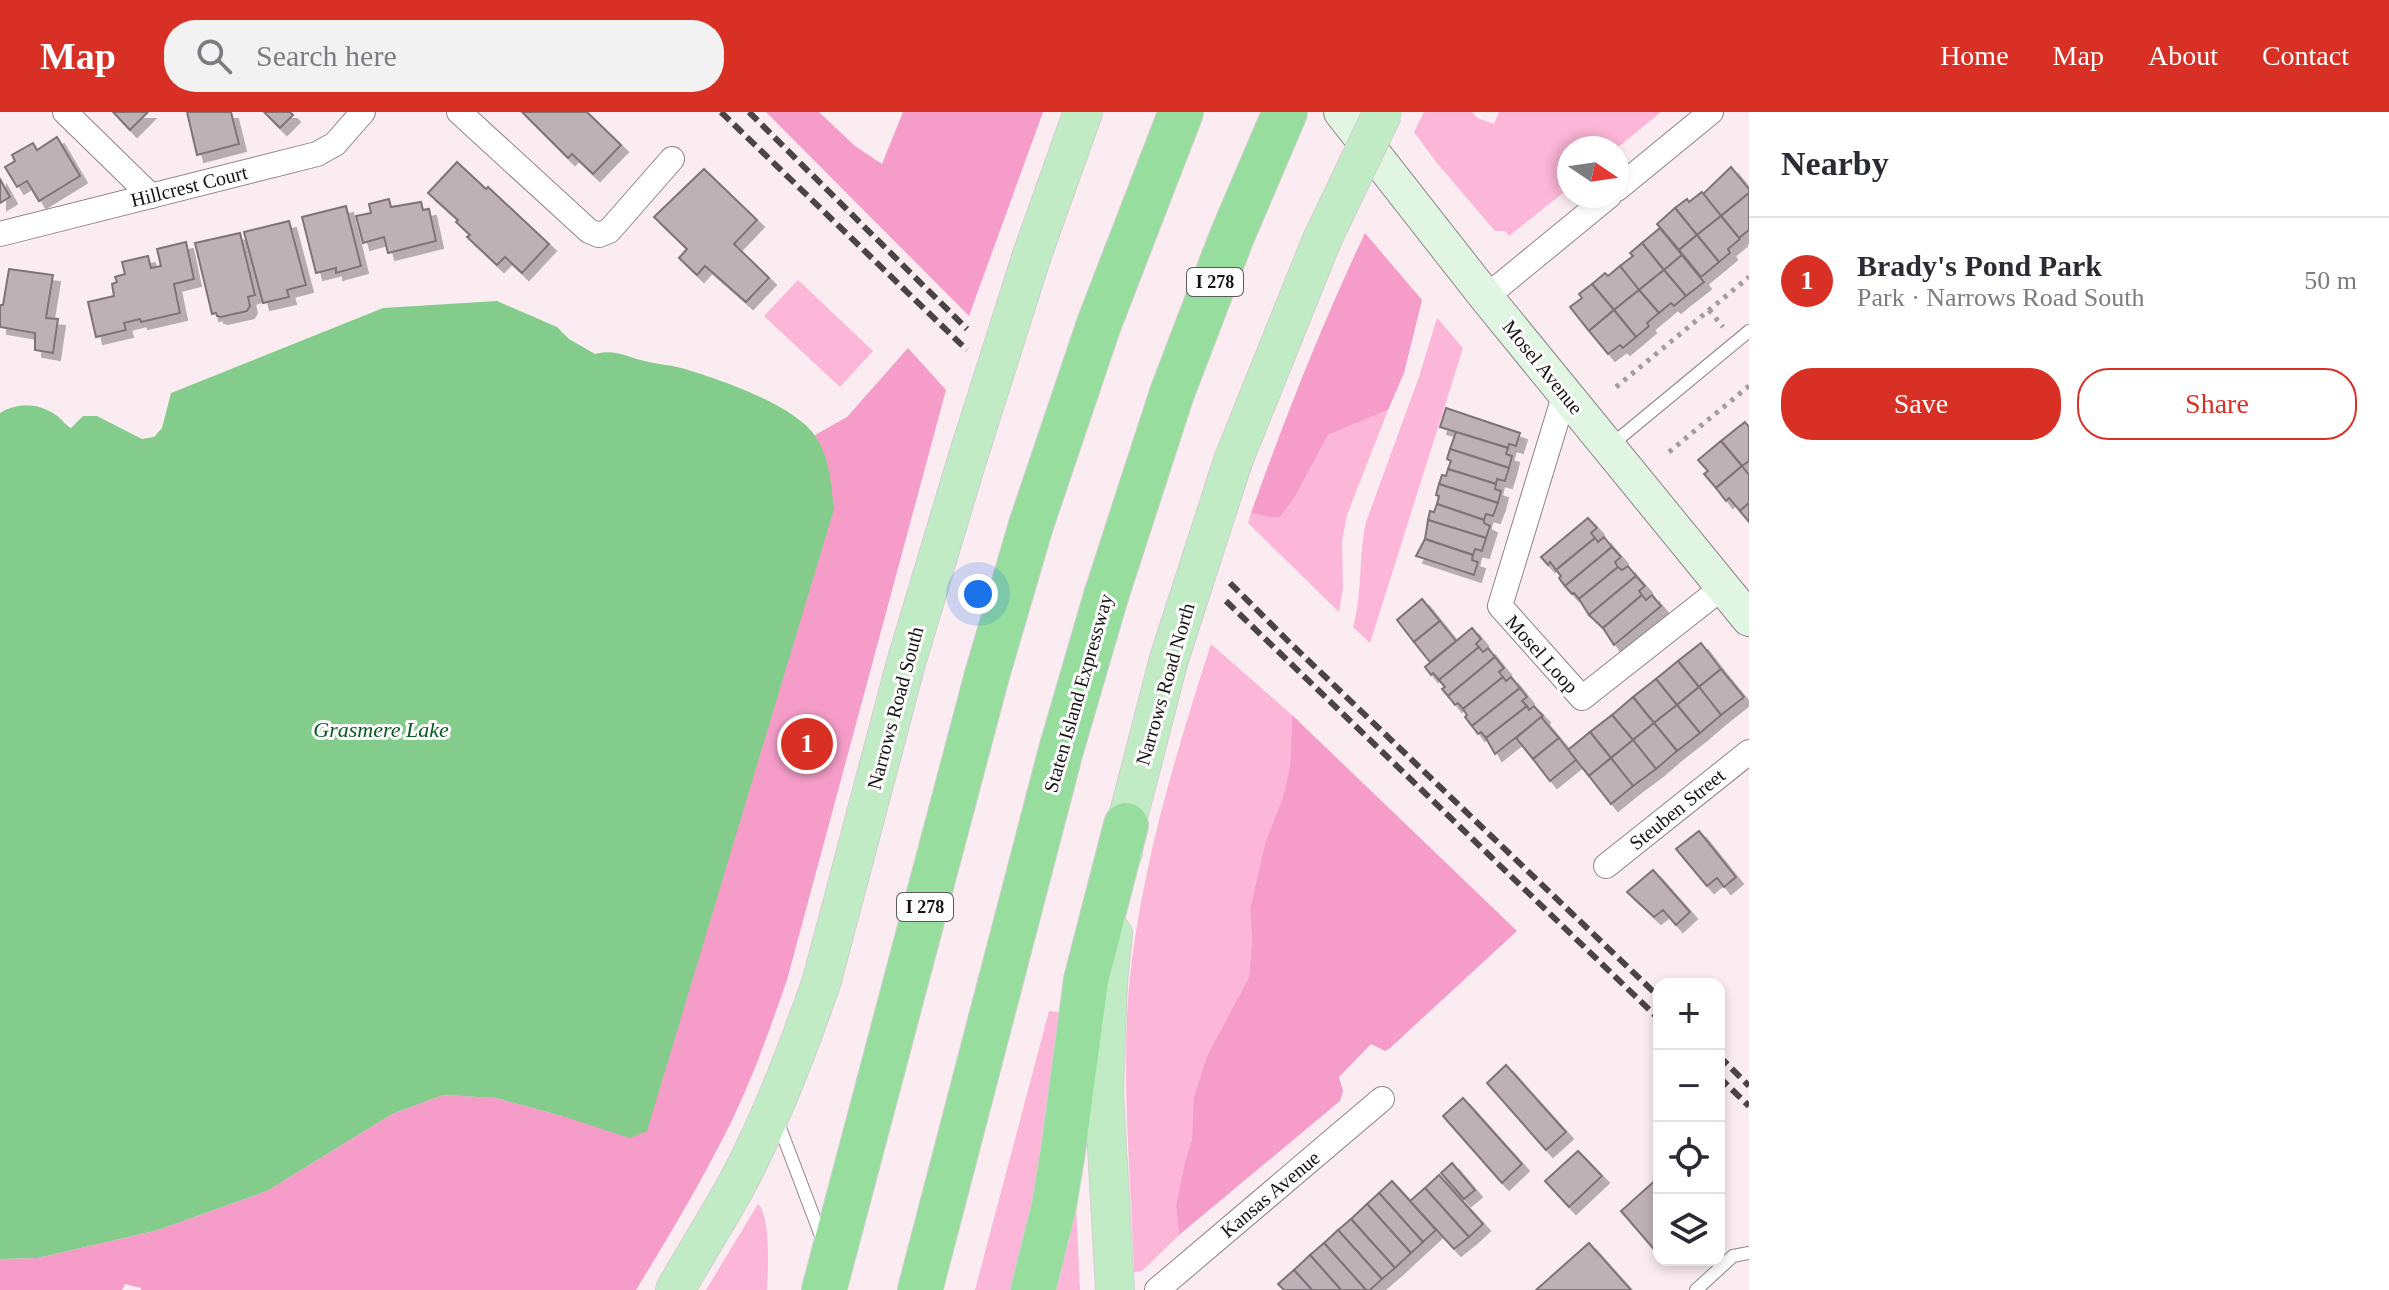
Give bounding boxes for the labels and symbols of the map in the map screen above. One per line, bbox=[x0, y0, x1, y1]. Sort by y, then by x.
north arrow bbox=[1557, 136, 1629, 208]
street label: Hillcrest Court bbox=[128, 161, 250, 211]
road number: I 278 bbox=[1187, 268, 1243, 296]
street label: Mosel Avenue bbox=[1498, 316, 1588, 419]
your location bbox=[958, 574, 998, 614]
street label: Staten Island Expressway bbox=[1039, 591, 1118, 795]
street label: Narrows Road North bbox=[1131, 600, 1199, 768]
street label: Mosel Loop bbox=[1501, 611, 1583, 698]
street label: Narrows Road South bbox=[863, 624, 927, 792]
pin: 1 bbox=[781, 714, 833, 774]
water label: Grasmere Lake bbox=[313, 717, 449, 742]
street label: Steuben Street bbox=[1625, 764, 1729, 854]
road number: I 278 bbox=[897, 893, 953, 921]
street label: Kansas Avenue bbox=[1216, 1146, 1324, 1242]

